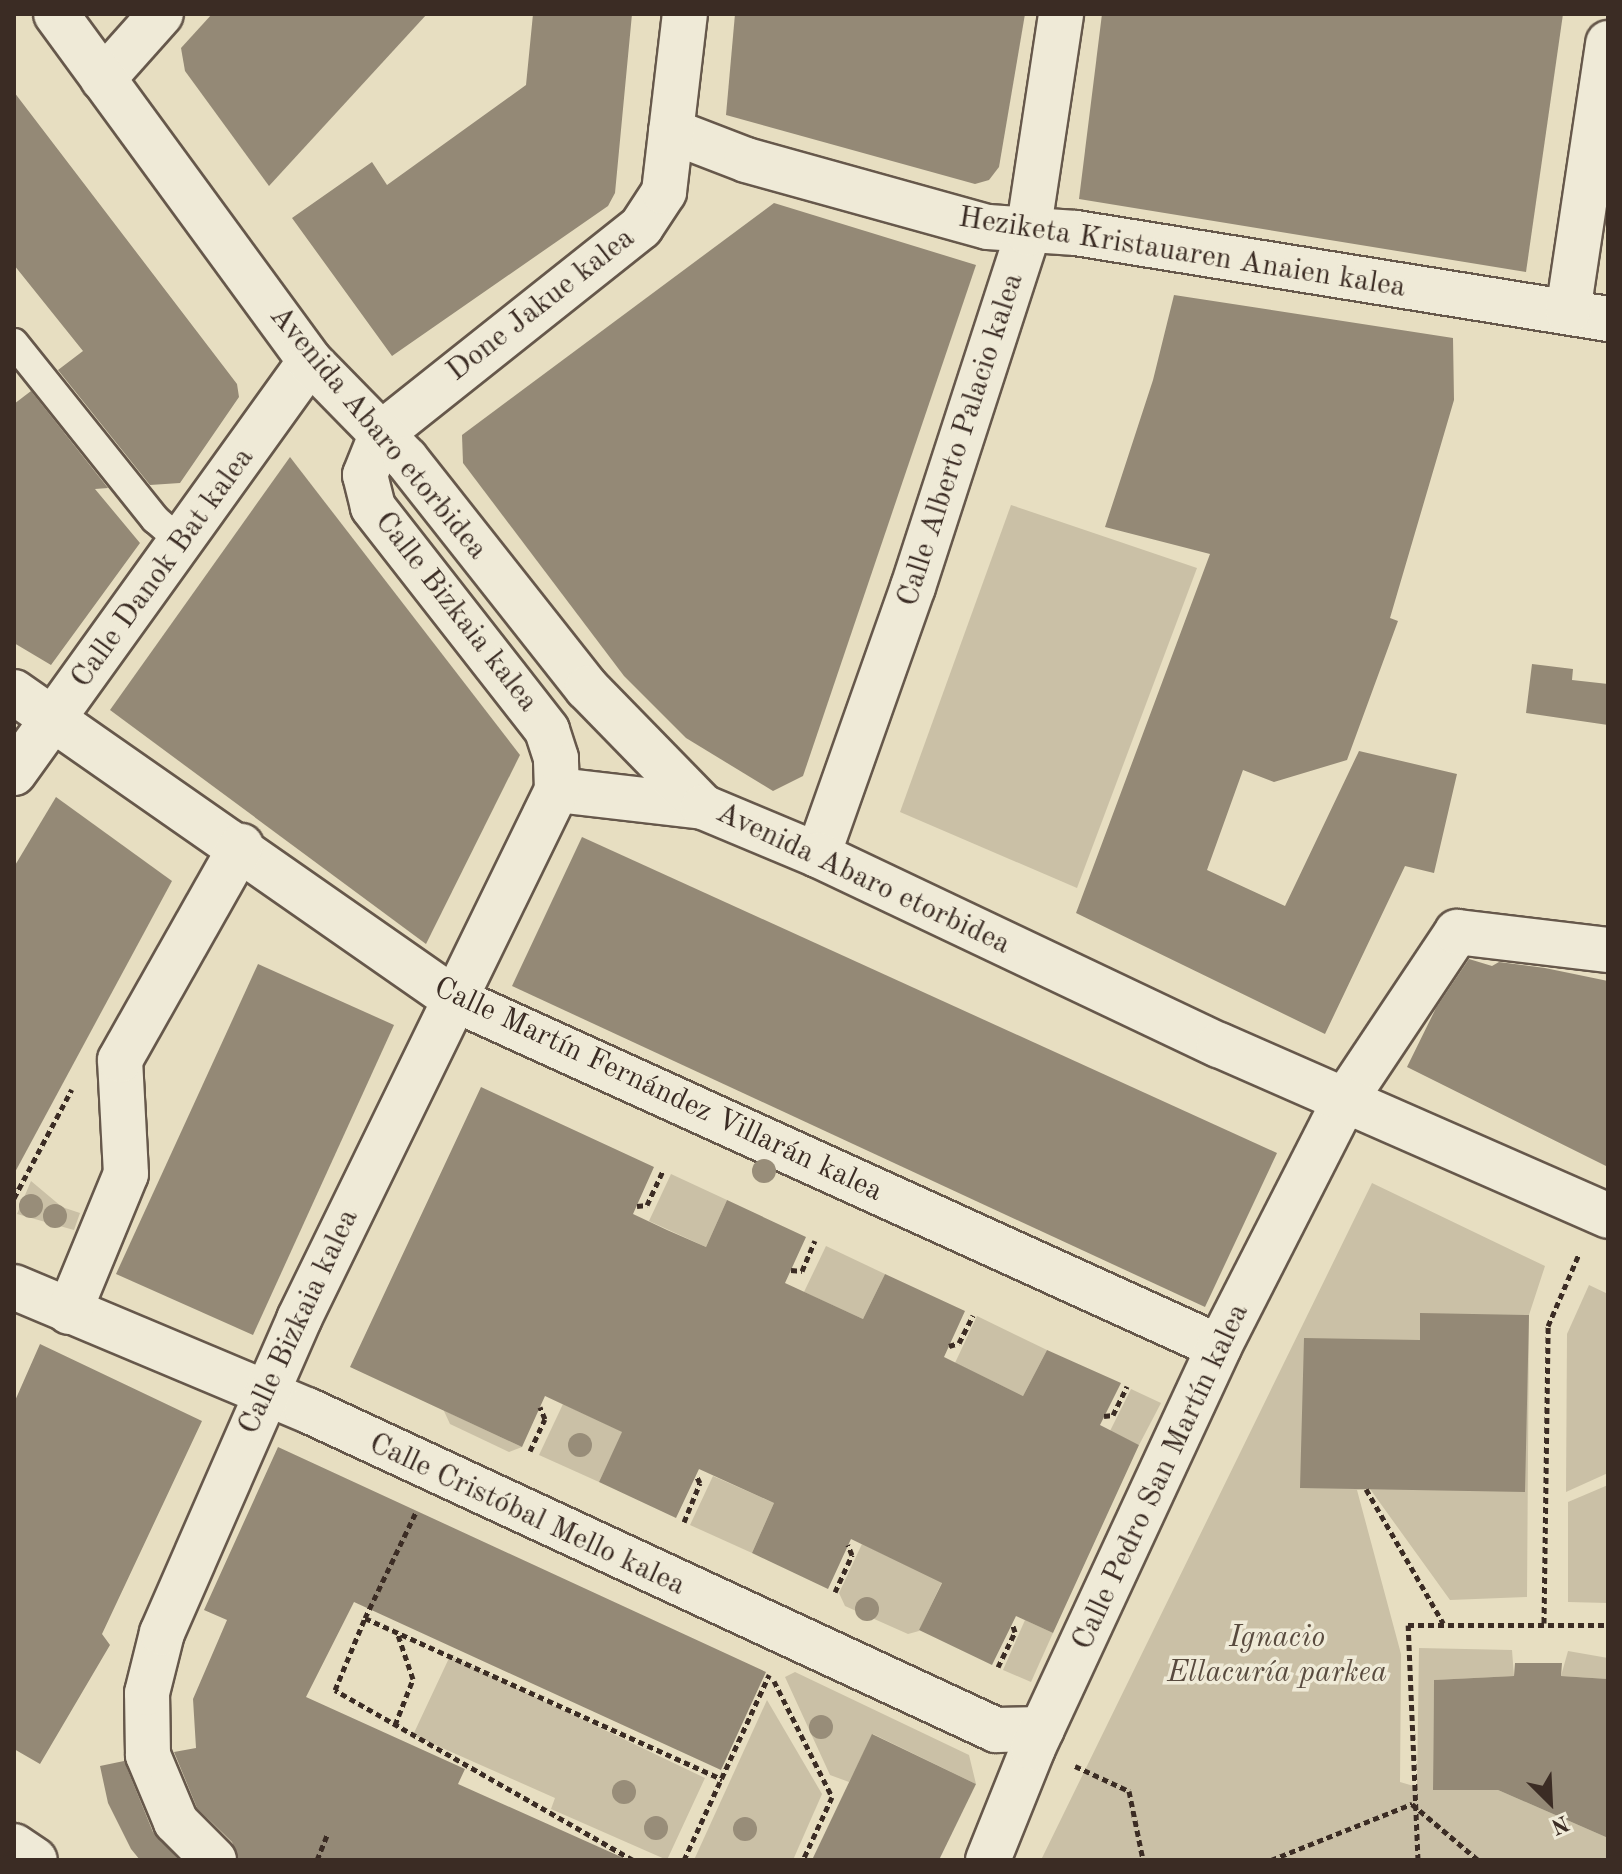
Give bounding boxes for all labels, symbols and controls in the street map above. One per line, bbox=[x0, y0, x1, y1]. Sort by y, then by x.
street label: Heziketa Kristauaren Anaien kalea bbox=[956, 200, 1408, 306]
street label: Done Jakue kalea bbox=[440, 220, 642, 390]
street label: Calle Alberto Palacio kalea bbox=[890, 269, 1032, 611]
street label: Avenida Abaro etorbidea bbox=[261, 299, 495, 567]
street label: Calle Danok Bat kalea bbox=[64, 441, 262, 695]
street label: Calle Bizkaia kalea bbox=[367, 505, 545, 719]
street label: Avenida Abaro etorbidea bbox=[710, 795, 1016, 963]
street label: Calle Martín Fernández Villarán kalea bbox=[428, 970, 888, 1210]
street label: Calle Bizkaia kalea bbox=[231, 1204, 367, 1440]
street label: Calle Pedro San Martín kalea bbox=[1065, 1298, 1257, 1656]
street label: Calle Cristóbal Mello kalea bbox=[363, 1426, 691, 1604]
park label: Ignacio Ellacuría parkea bbox=[1167, 1620, 1387, 1690]
north arrow bbox=[1510, 1762, 1590, 1842]
text: N bbox=[1548, 1810, 1572, 1837]

